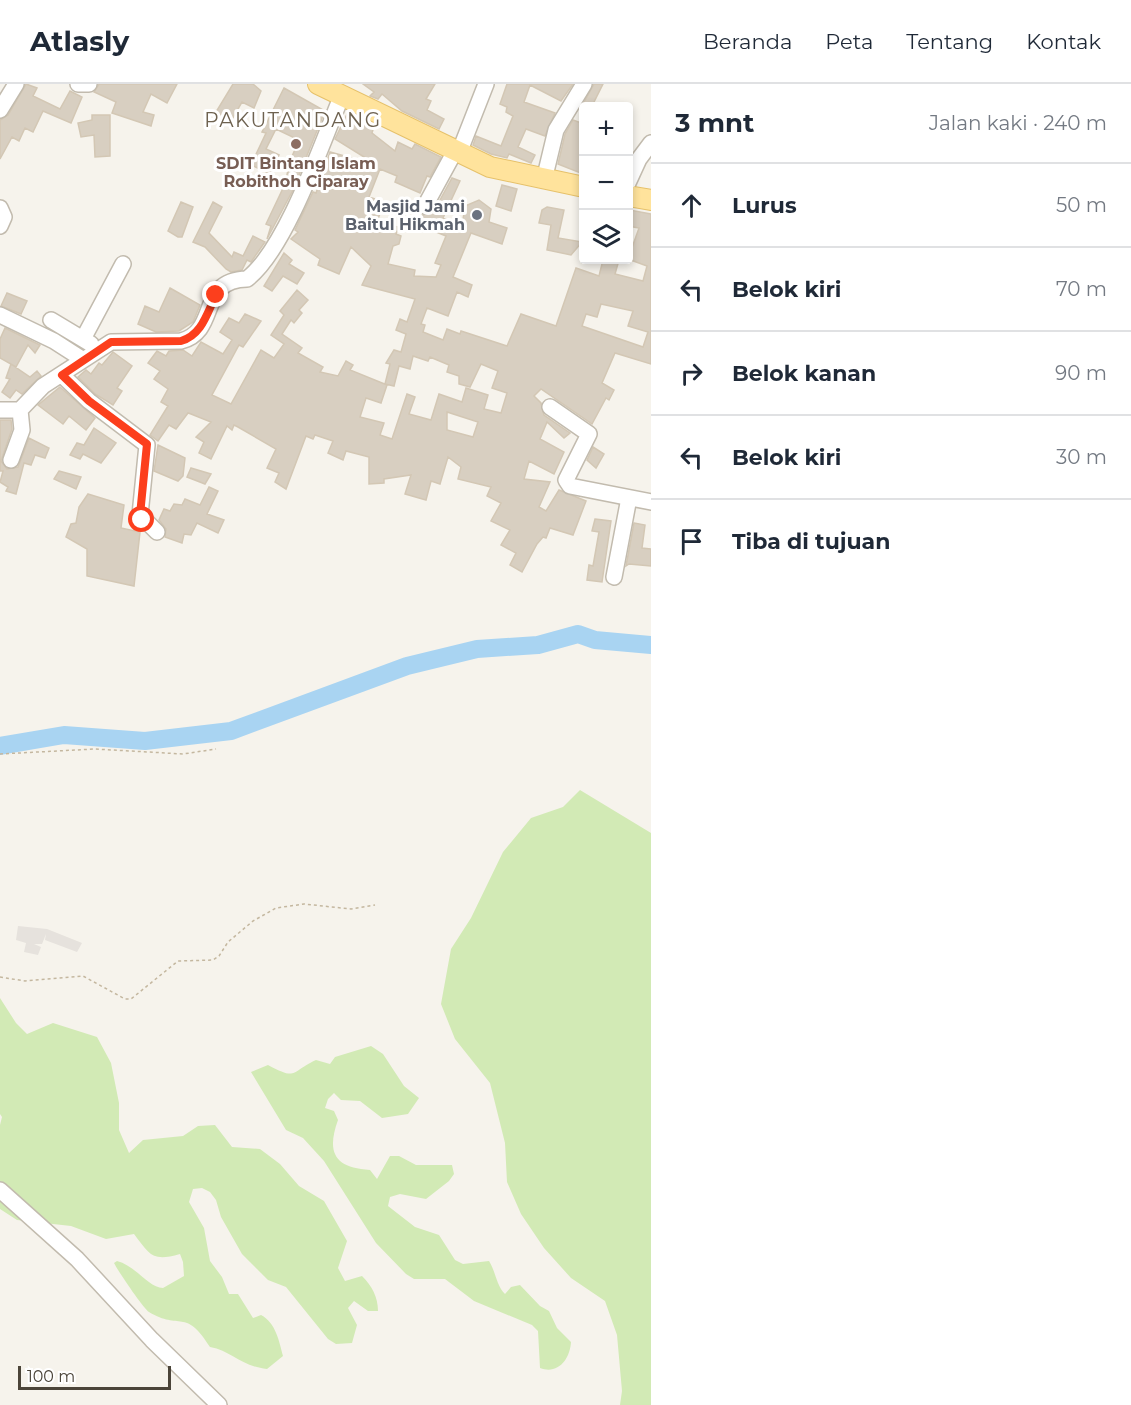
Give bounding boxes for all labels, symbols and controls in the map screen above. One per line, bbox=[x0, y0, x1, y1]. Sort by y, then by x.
text: Atlasly bbox=[30, 24, 129, 58]
text: Beranda bbox=[703, 29, 792, 54]
text: Peta bbox=[825, 29, 873, 54]
text: Tentang bbox=[906, 29, 993, 54]
text: Kontak bbox=[1026, 29, 1101, 54]
map controls bbox=[579, 102, 633, 264]
button: + bbox=[579, 102, 633, 156]
text: 3 mnt bbox=[675, 107, 754, 139]
district label: PAKUTANDANG bbox=[204, 108, 382, 132]
text: Jalan kaki · 240 m bbox=[929, 111, 1107, 135]
marker: SDIT Bintang Islam Robithoh Ciparay bbox=[289, 137, 303, 151]
place label: SDIT Bintang Islam Robithoh Ciparay bbox=[216, 154, 376, 191]
button: − bbox=[579, 156, 633, 210]
icon: ahead bbox=[675, 189, 708, 222]
text: Lurus bbox=[732, 192, 797, 219]
text: 50 m bbox=[1056, 193, 1107, 217]
place label: Masjid Jami Baitul Hikmah bbox=[345, 197, 465, 234]
marker: Masjid Jami Baitul Hikmah bbox=[470, 208, 484, 222]
button: layers bbox=[579, 210, 633, 264]
icon: left bbox=[675, 273, 708, 306]
text: Belok kiri bbox=[732, 276, 841, 303]
text: 70 m bbox=[1056, 277, 1107, 301]
route end bbox=[202, 281, 228, 307]
icon: right bbox=[675, 357, 708, 390]
text: Belok kanan bbox=[732, 360, 876, 387]
text: 90 m bbox=[1055, 361, 1107, 385]
icon: left bbox=[675, 441, 708, 474]
text: Belok kiri bbox=[732, 444, 841, 471]
text: 30 m bbox=[1056, 445, 1107, 469]
route start bbox=[128, 506, 154, 532]
icon: arrive bbox=[675, 525, 708, 558]
text: Tiba di tujuan bbox=[732, 528, 890, 555]
scale bar bbox=[18, 1363, 171, 1390]
text: 100 m bbox=[27, 1367, 75, 1386]

